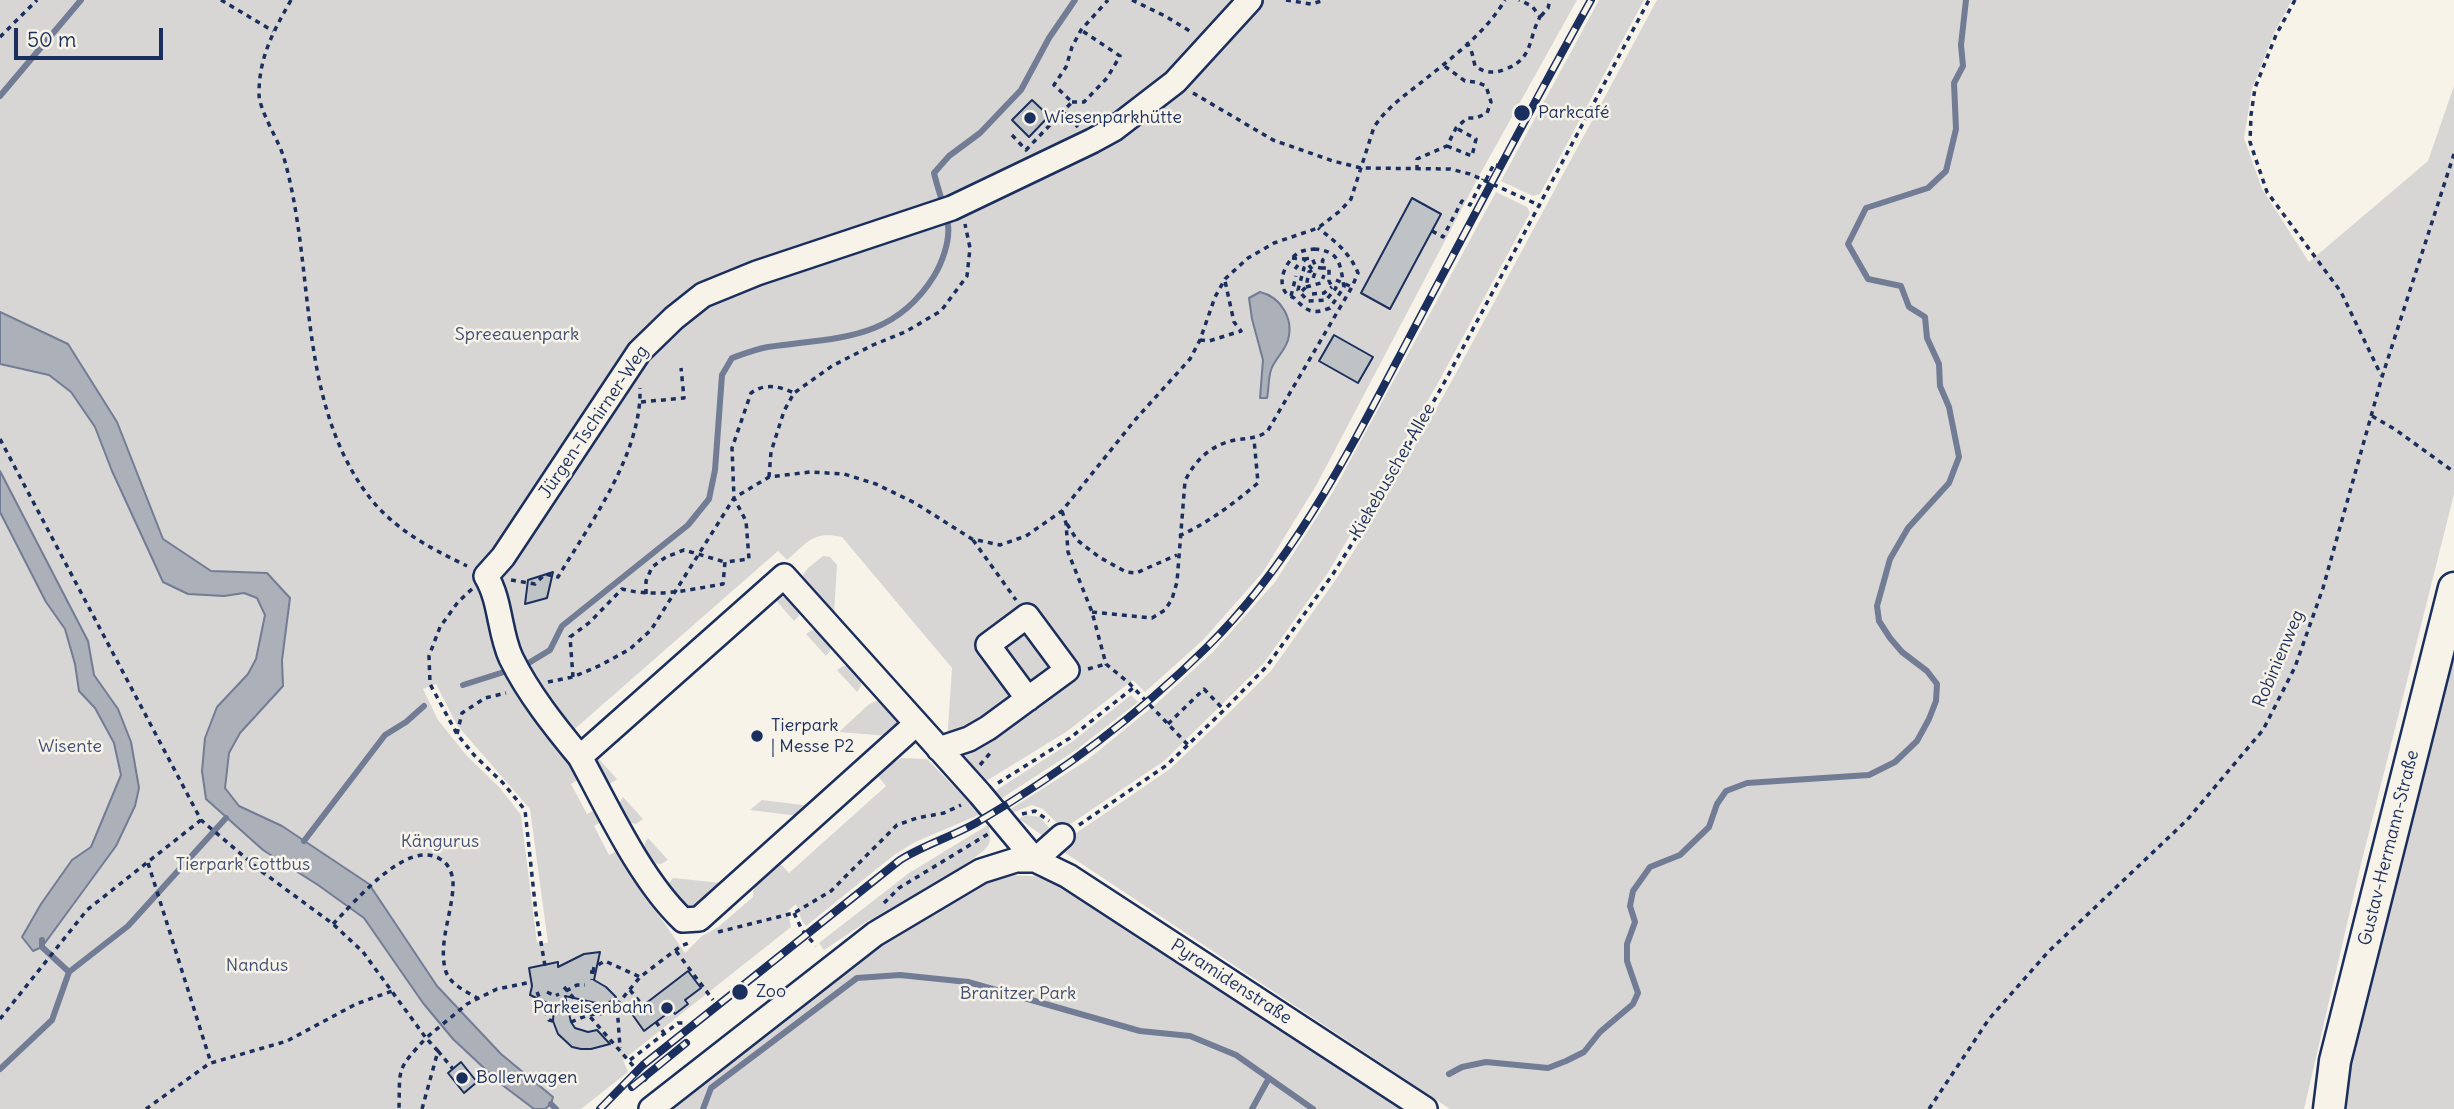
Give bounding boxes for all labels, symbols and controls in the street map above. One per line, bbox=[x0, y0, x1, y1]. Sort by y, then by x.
scale bar bbox=[18, 14, 166, 58]
text: 50 m bbox=[27, 26, 76, 53]
place label: Parkcafé bbox=[1538, 102, 1609, 124]
marker: Parkcafé bbox=[1512, 103, 1532, 123]
place label: Wiesenparkhütte bbox=[1044, 107, 1182, 129]
marker: Wiesenparkhütte bbox=[1022, 110, 1038, 126]
park label: Spreeauenpark bbox=[455, 324, 579, 346]
street label: Jürgen-Tschirner-Weg bbox=[535, 341, 653, 503]
street label: Kiekebuscher Allee bbox=[1346, 400, 1440, 542]
street label: Robinienweg bbox=[2249, 607, 2309, 711]
place label: Tierpark | Messe P2 bbox=[771, 715, 854, 758]
marker: Tierpark | Messe P2 bbox=[749, 728, 765, 744]
park label: Wisente bbox=[38, 736, 102, 758]
street label: Gustav-Hermann-Straße bbox=[2354, 748, 2424, 948]
park label: Kängurus bbox=[401, 831, 479, 853]
park label: Tierpark Cottbus bbox=[176, 854, 310, 876]
street label: Pyramidenstraße bbox=[1166, 935, 1296, 1029]
park label: Nandus bbox=[226, 955, 288, 977]
place label: Zoo bbox=[756, 981, 786, 1003]
marker: Zoo bbox=[730, 982, 750, 1002]
park label: Branitzer Park bbox=[960, 983, 1076, 1005]
place label: Parkeisenbahn bbox=[533, 997, 653, 1019]
marker: Parkeisenbahn bbox=[659, 1000, 675, 1016]
place label: Bollerwagen bbox=[476, 1067, 578, 1089]
marker: Bollerwagen bbox=[454, 1070, 470, 1086]

